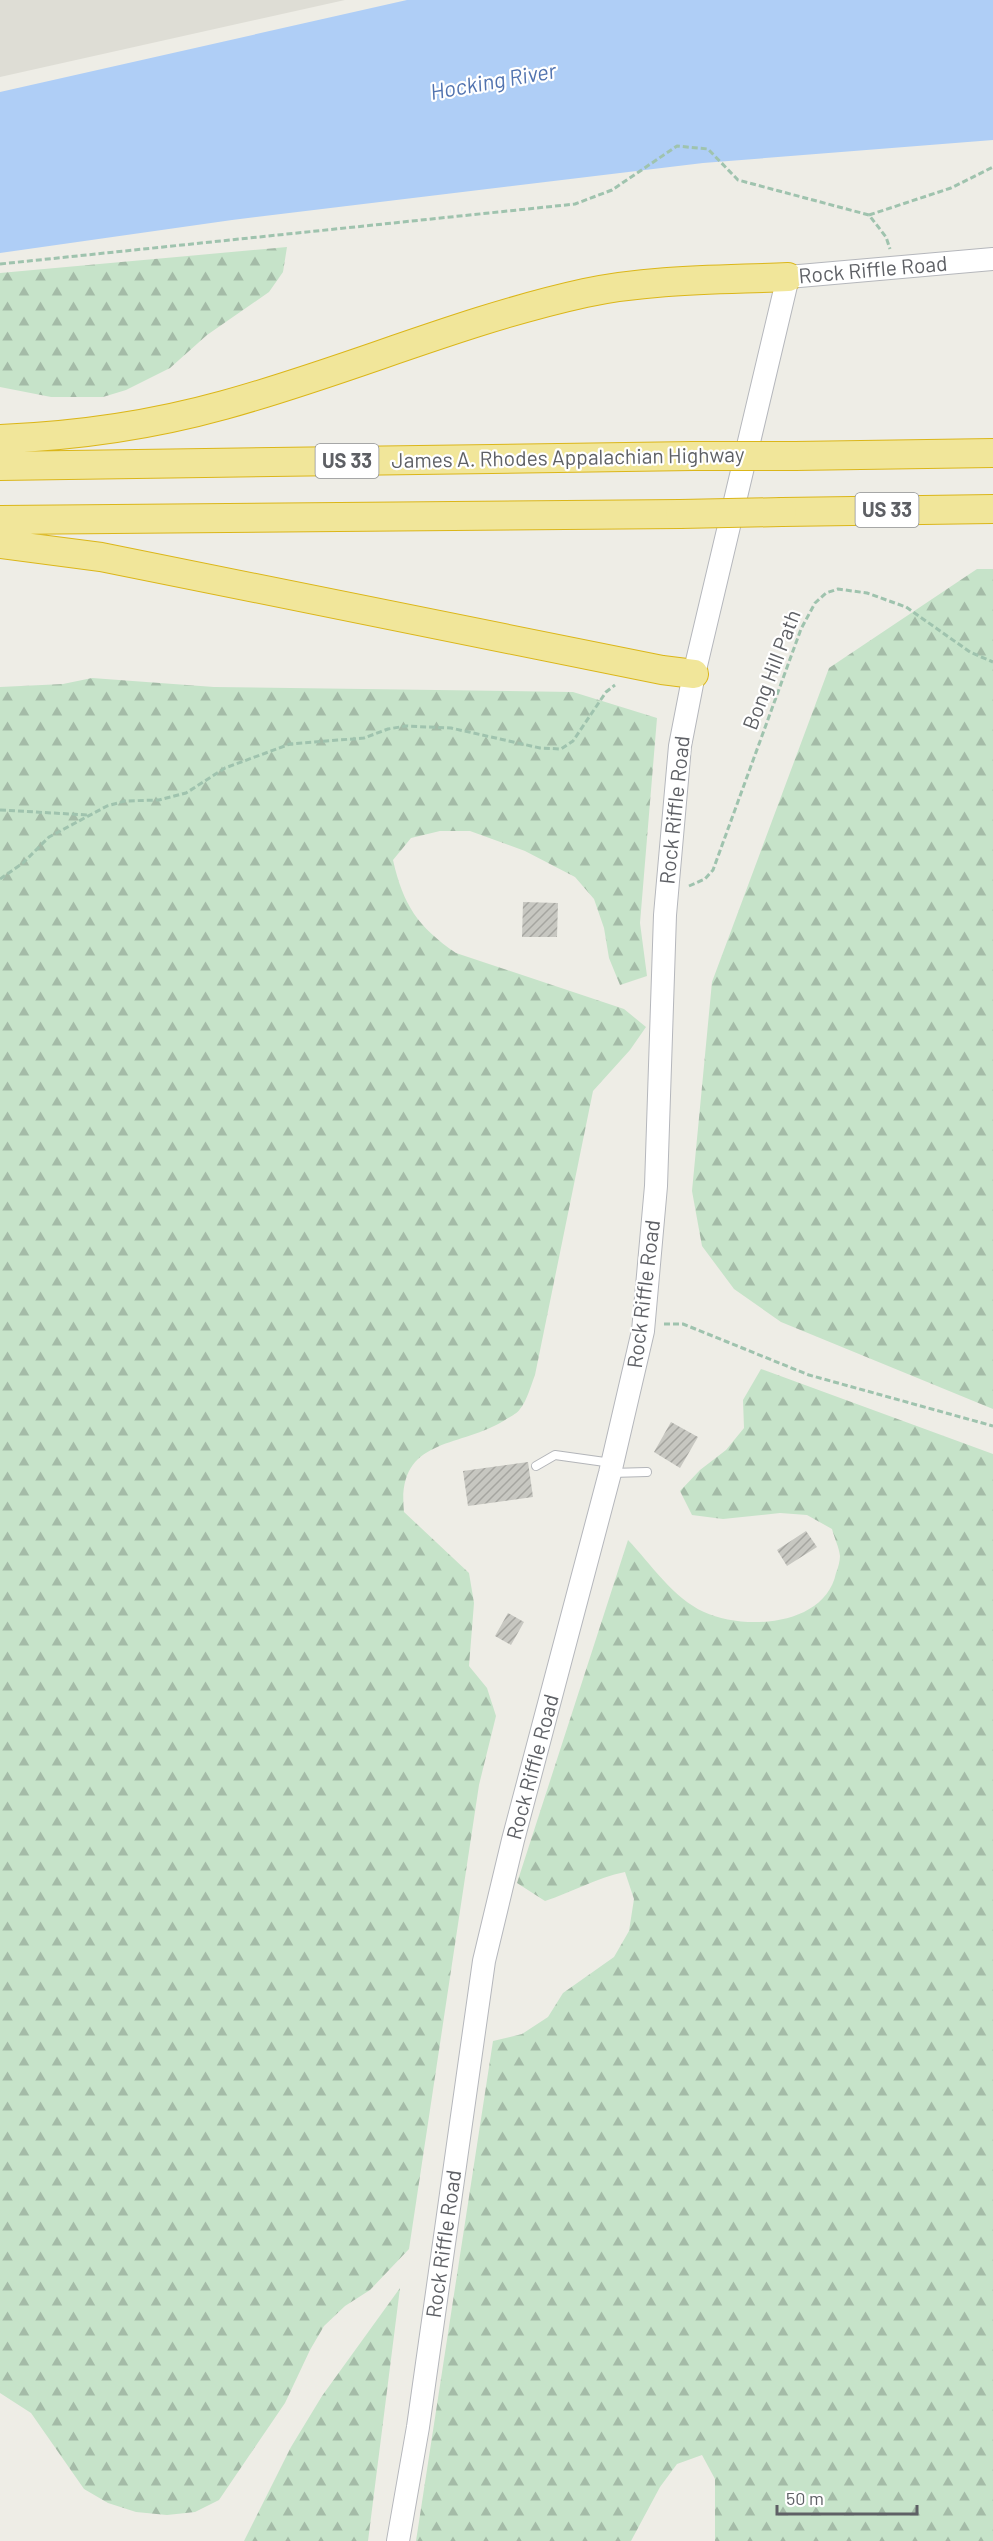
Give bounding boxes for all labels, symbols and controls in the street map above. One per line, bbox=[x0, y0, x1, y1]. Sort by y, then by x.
water label: Hocking River bbox=[428, 56, 559, 104]
street label: Rock Riffle Road bbox=[797, 250, 948, 287]
street label: James A. Rhodes Appalachian Highway bbox=[391, 441, 745, 472]
road number: US 33 bbox=[316, 444, 378, 478]
road number: US 33 bbox=[856, 493, 918, 527]
street label: Bong Hill Path bbox=[736, 606, 805, 733]
street label: Rock Riffle Road bbox=[653, 734, 694, 885]
street label: Rock Riffle Road bbox=[621, 1218, 664, 1369]
street label: Rock Riffle Road bbox=[500, 1691, 563, 1842]
street label: Rock Riffle Road bbox=[420, 2168, 465, 2319]
scale bar bbox=[777, 2478, 916, 2516]
text: 50 m bbox=[786, 2487, 824, 2509]

